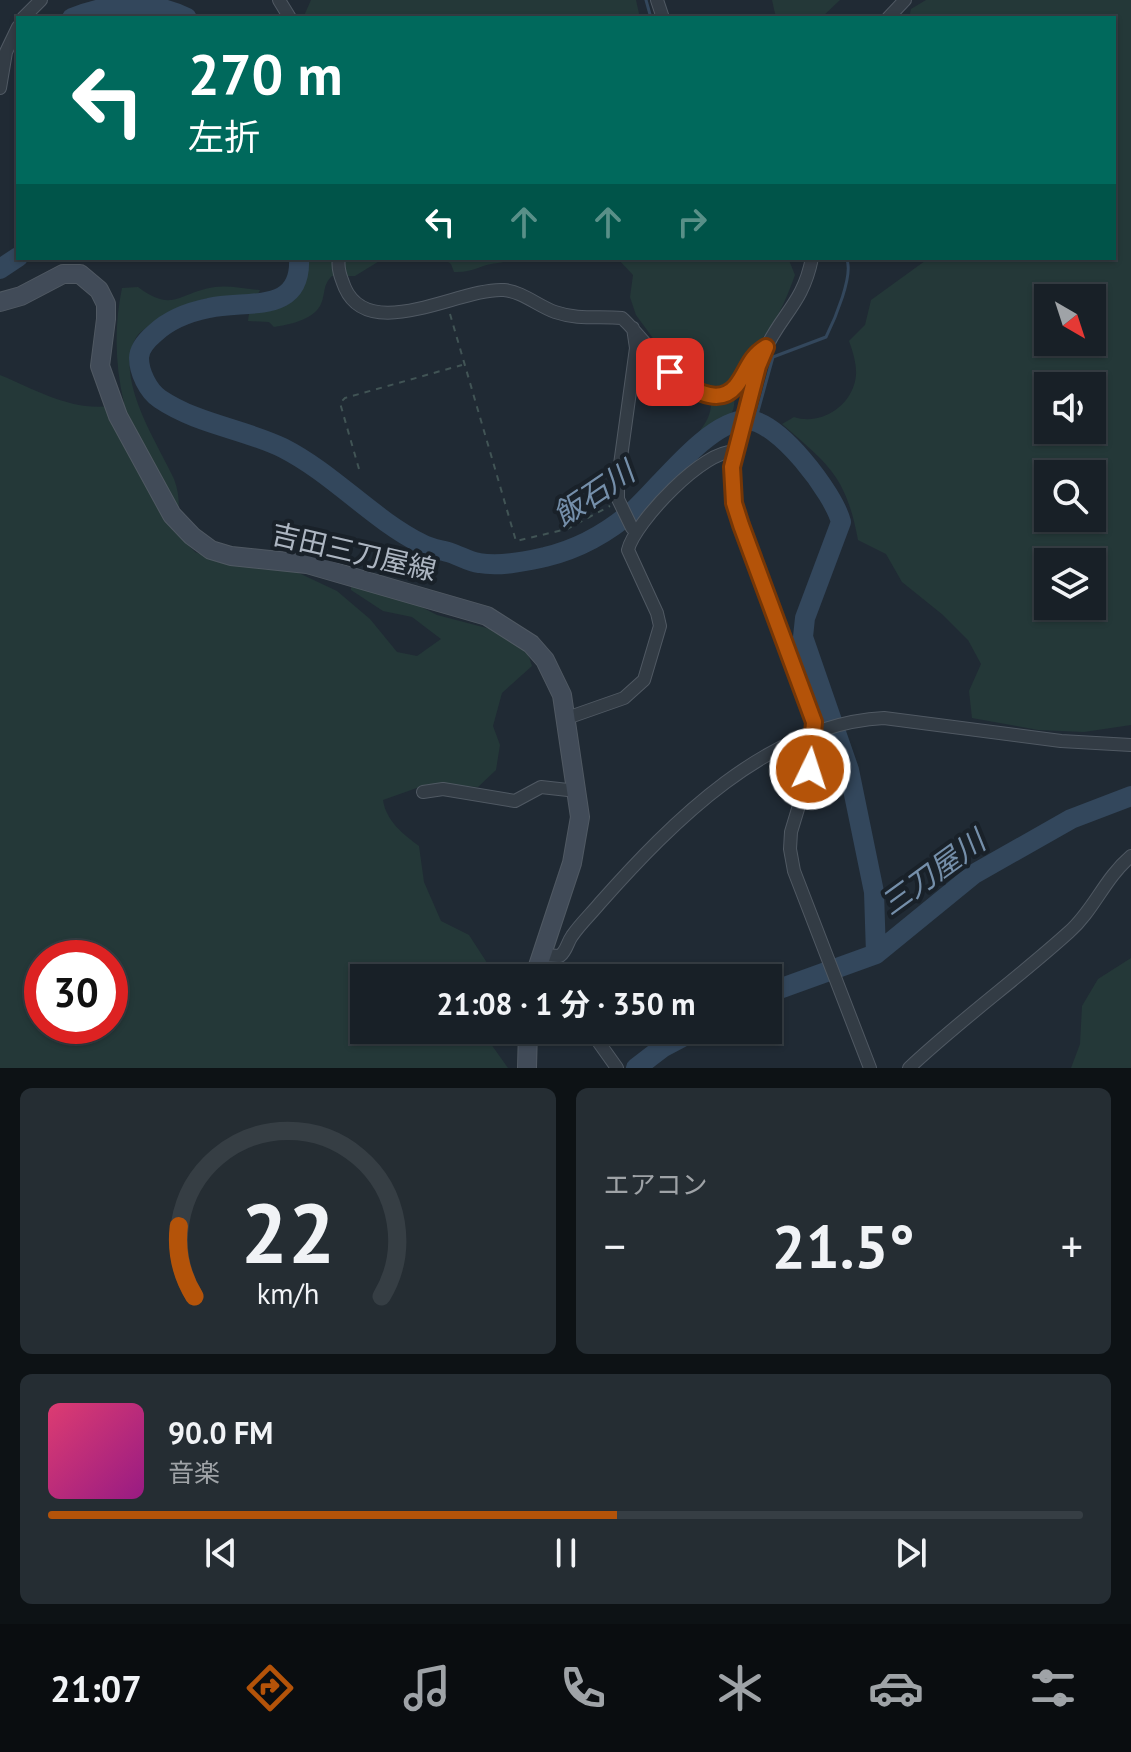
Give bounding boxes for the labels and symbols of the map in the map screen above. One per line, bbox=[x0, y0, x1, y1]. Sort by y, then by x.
north arrow bbox=[1034, 284, 1106, 356]
pin bbox=[636, 338, 704, 406]
water label: 飯石川 bbox=[545, 450, 644, 534]
street label: 吉田三刀屋線 bbox=[268, 515, 440, 588]
position arrow bbox=[768, 727, 852, 811]
water label: 三刀屋川 bbox=[872, 819, 995, 923]
speed limit sign: 30 bbox=[24, 940, 128, 1044]

